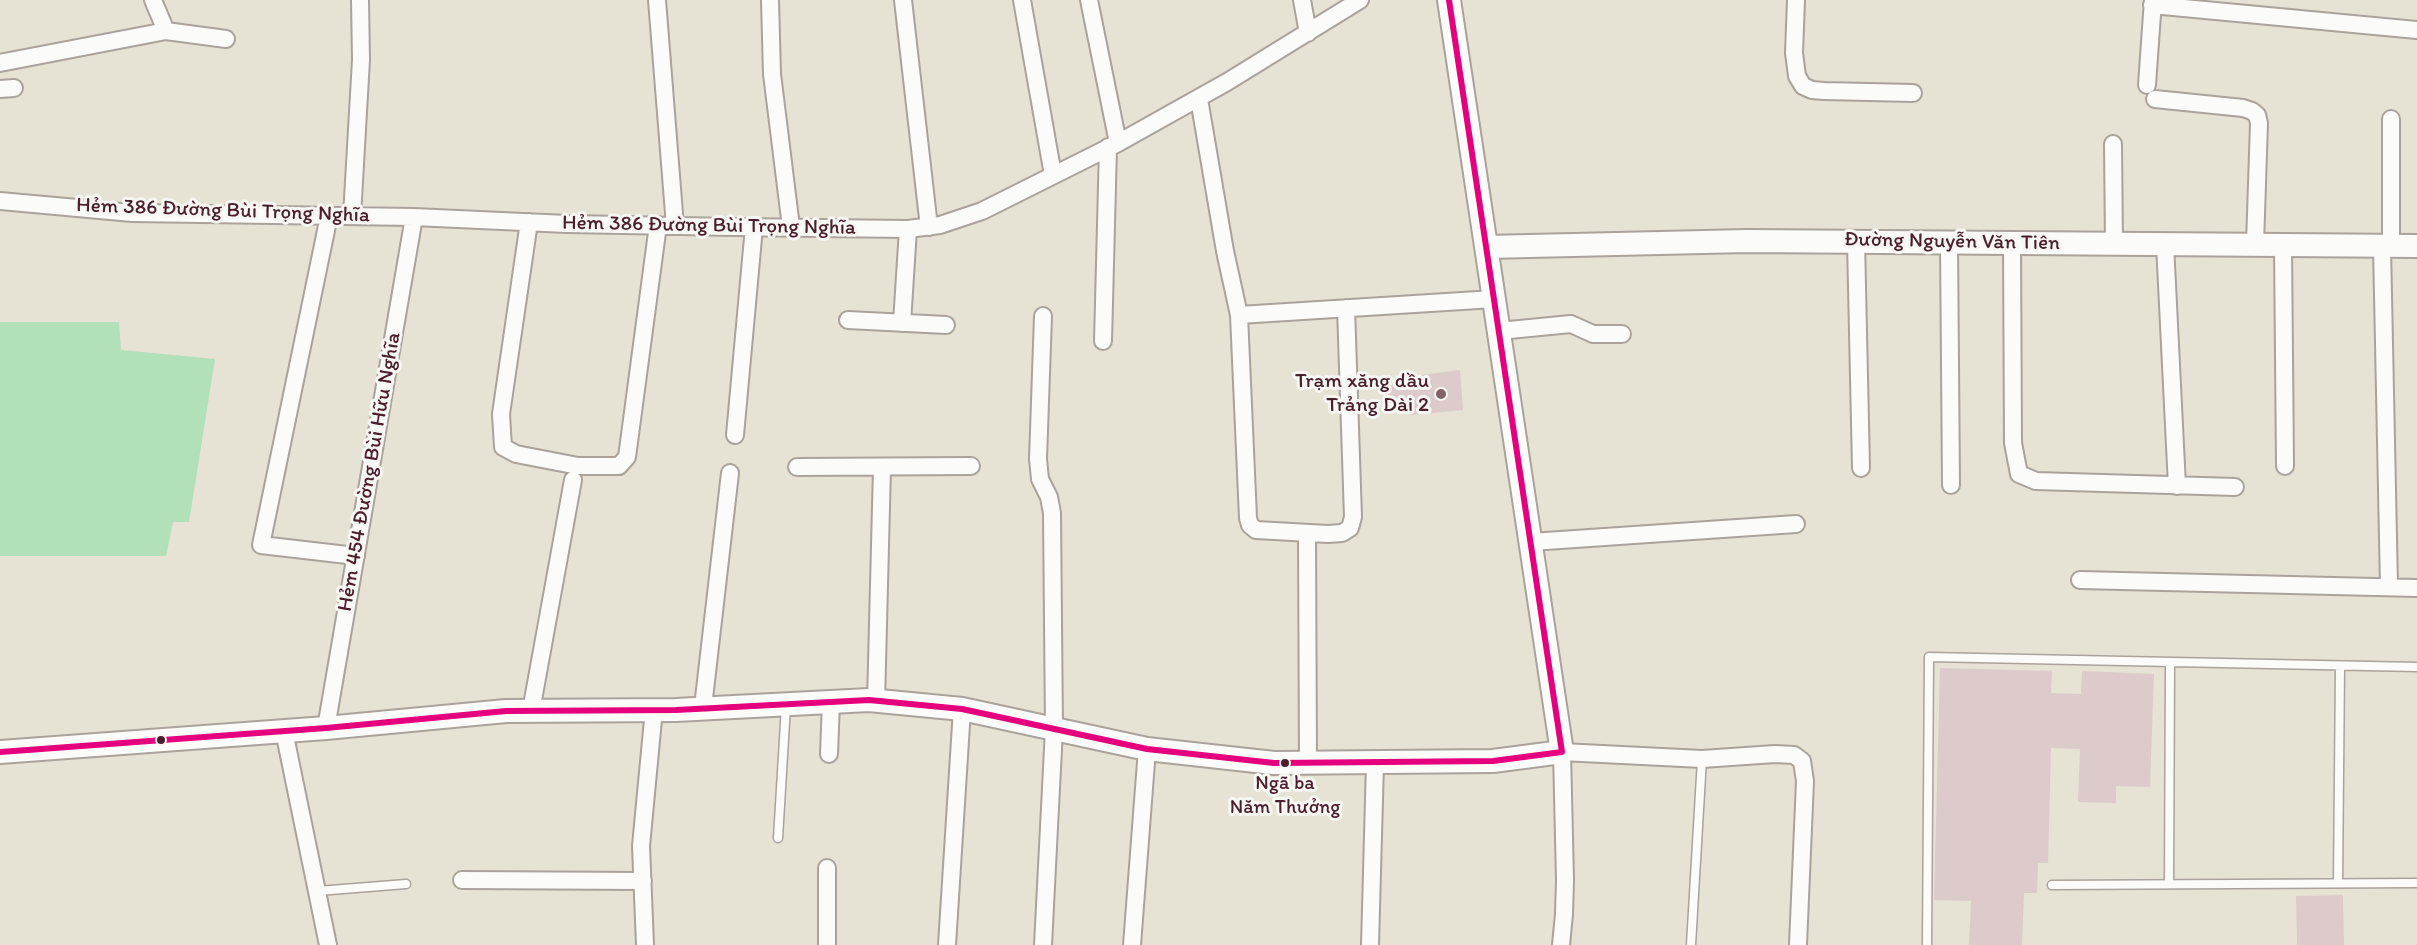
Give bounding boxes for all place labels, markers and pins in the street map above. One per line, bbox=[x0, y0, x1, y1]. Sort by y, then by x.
place label: Trạm xăng dầu Trảng Dài 2 bbox=[1295, 369, 1429, 419]
marker: Trạm xăng dầu Trảng Dài 2 bbox=[1434, 387, 1448, 401]
unlabelled marker bbox=[155, 734, 167, 746]
marker: Ngã ba Năm Thưởng bbox=[1279, 757, 1291, 769]
place label: Ngã ba Năm Thưởng bbox=[1230, 772, 1340, 819]

